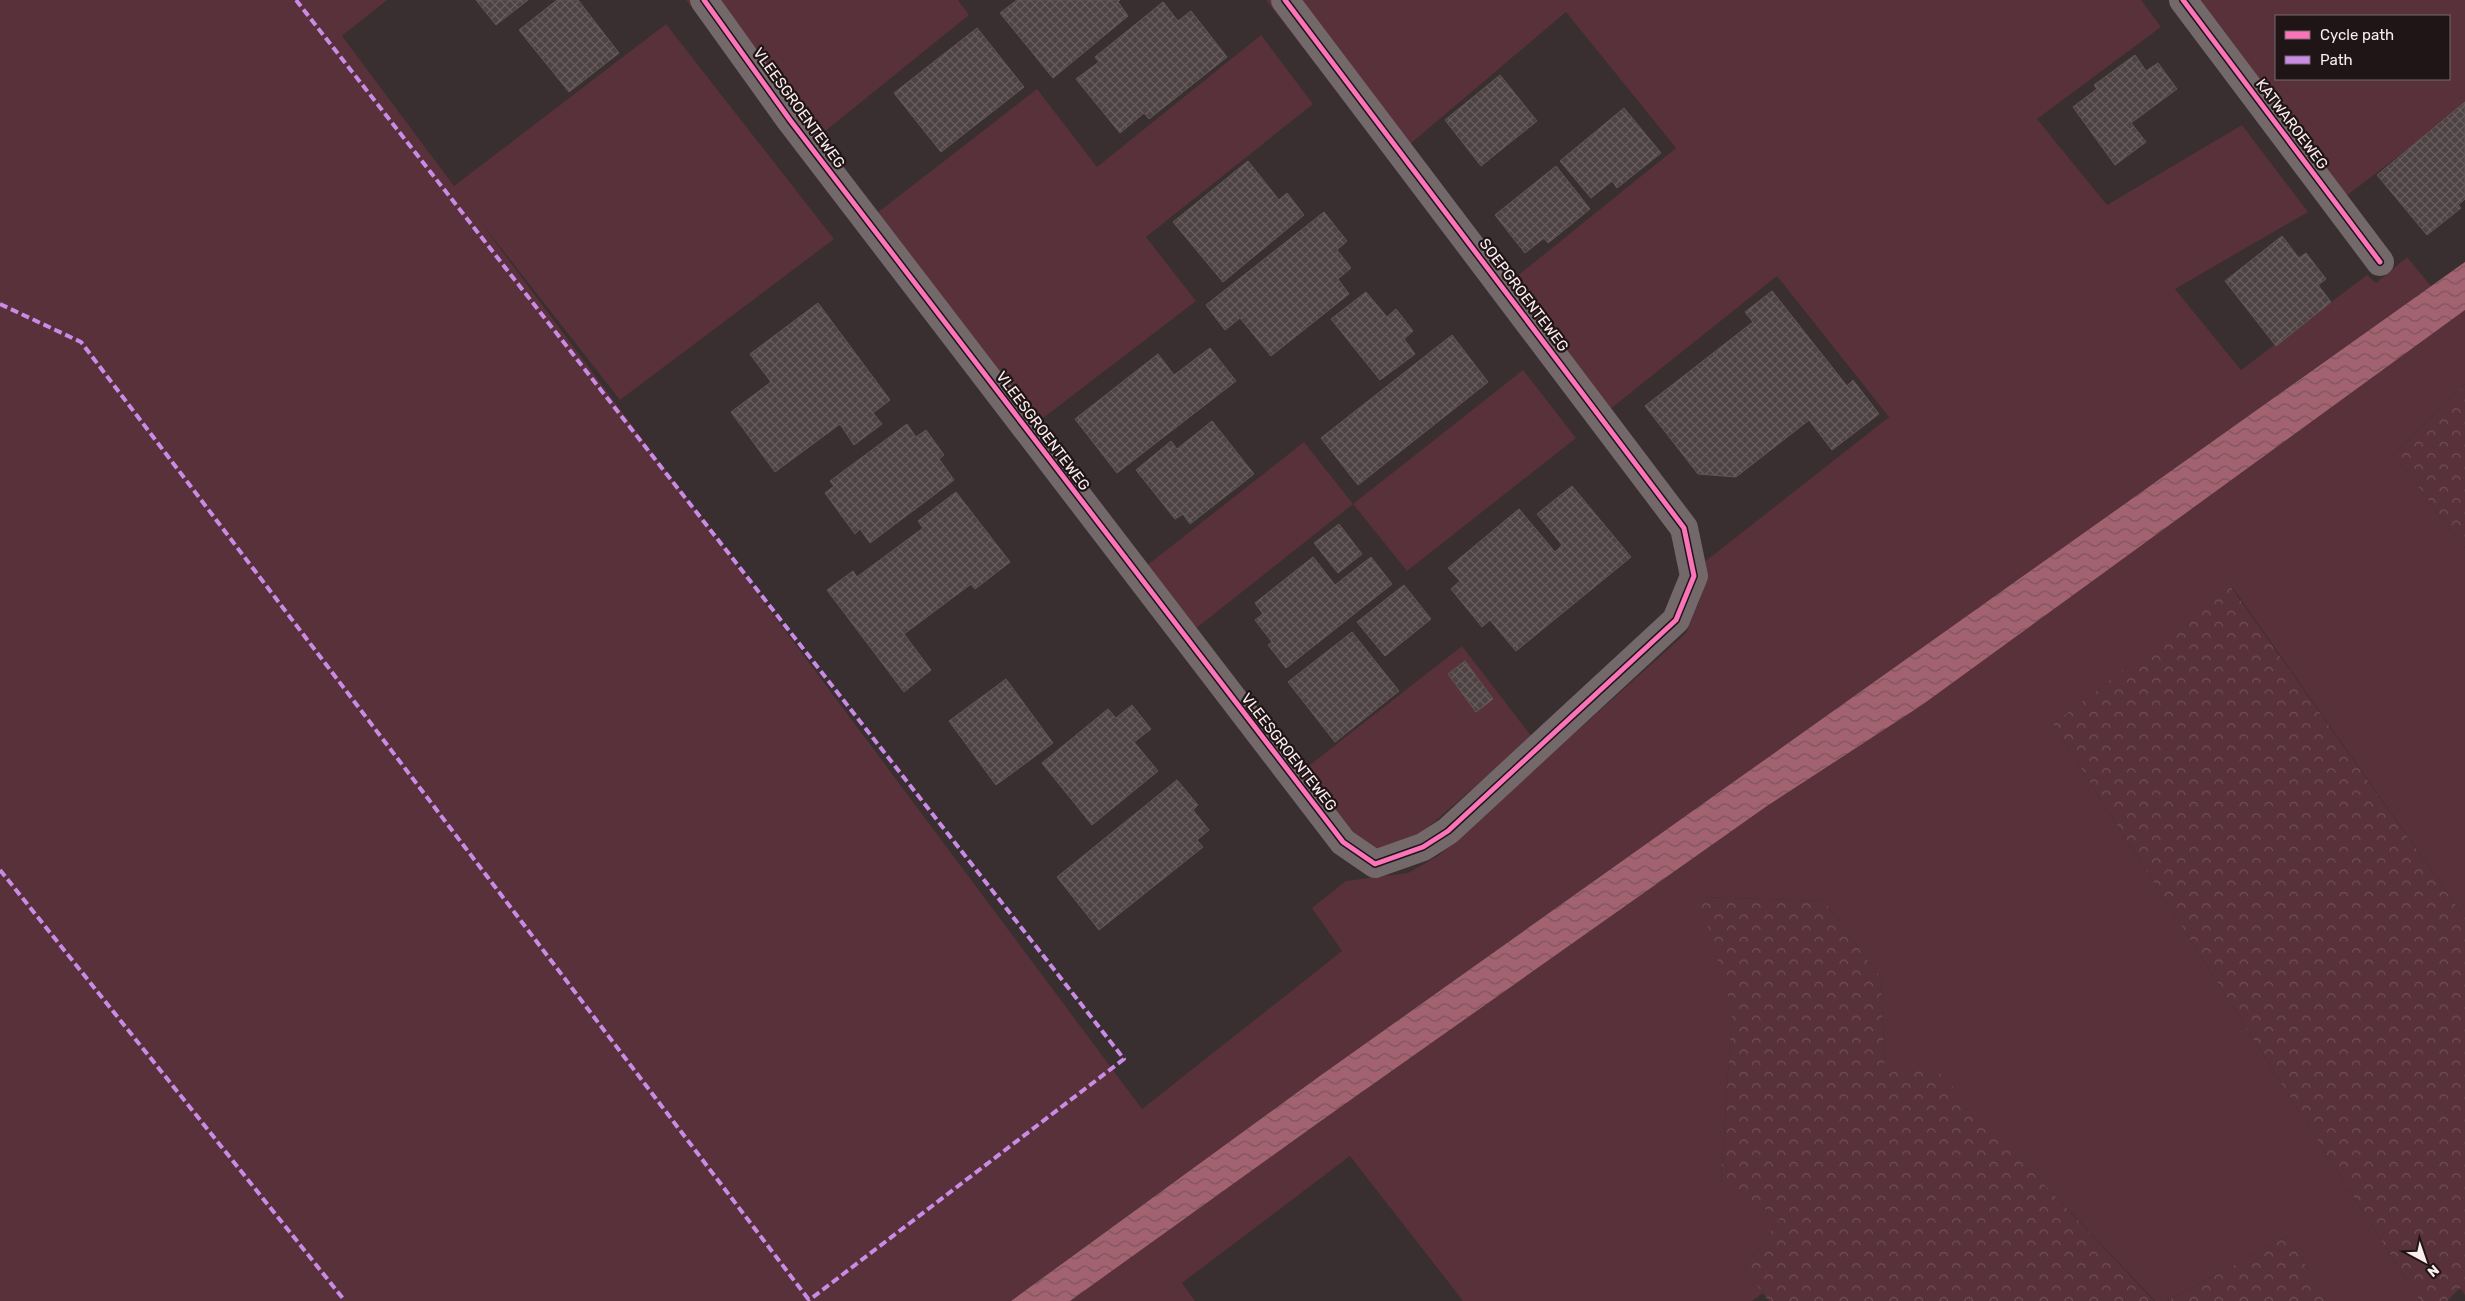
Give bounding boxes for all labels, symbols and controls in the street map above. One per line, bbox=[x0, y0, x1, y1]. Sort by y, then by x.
legend bbox=[2275, 15, 2450, 80]
text: Cycle path bbox=[2320, 26, 2394, 44]
street label: VLEESGROENTEWEG bbox=[749, 44, 849, 172]
text: Path bbox=[2320, 51, 2353, 69]
street label: KATWAROEWEG bbox=[2252, 75, 2332, 173]
street label: SOEPGROENTEWEG bbox=[1476, 235, 1572, 355]
street label: VLEESGROENTEWEG bbox=[992, 368, 1094, 494]
street label: VLEESGROENTEWEG bbox=[1237, 690, 1341, 814]
north arrow bbox=[2400, 1236, 2450, 1286]
text: N bbox=[2424, 1261, 2442, 1280]

